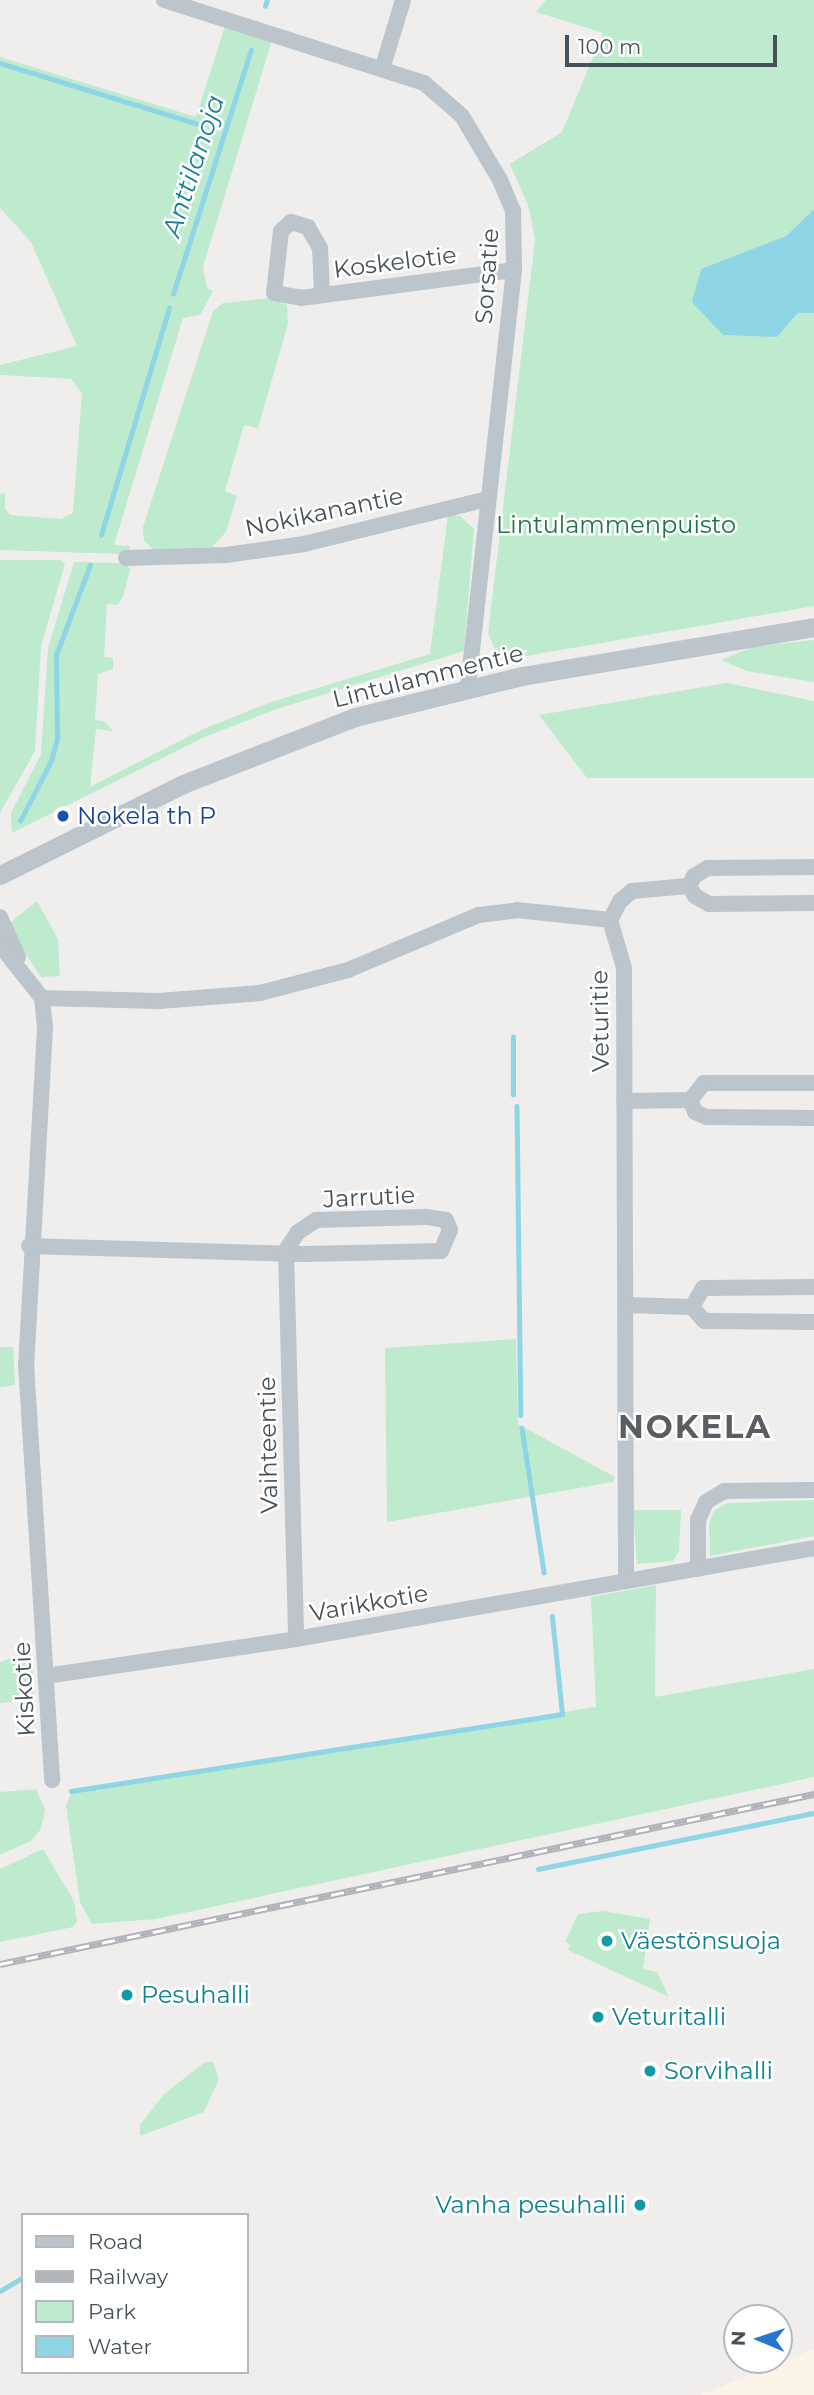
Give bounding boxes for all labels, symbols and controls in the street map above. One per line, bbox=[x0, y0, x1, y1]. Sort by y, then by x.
scale bar bbox=[569, 21, 781, 65]
text: 100 m bbox=[578, 34, 641, 59]
water label: Anttilanoja bbox=[156, 91, 232, 241]
street label: Sorsatie bbox=[469, 227, 505, 325]
street label: Koskelotie bbox=[332, 240, 458, 284]
street label: Nokikanantie bbox=[242, 481, 406, 543]
park label: Lintulammenpuisto bbox=[496, 511, 736, 539]
street label: Lintulammentie bbox=[330, 638, 526, 714]
place label: Nokela th P bbox=[77, 802, 216, 830]
marker: Nokela th P bbox=[55, 808, 71, 824]
street label: Veturitie bbox=[585, 970, 615, 1072]
street label: Jarrutie bbox=[322, 1180, 416, 1214]
street label: Vaihteentie bbox=[252, 1376, 284, 1514]
district label: NOKELA bbox=[619, 1408, 771, 1446]
street label: Varikkotie bbox=[308, 1578, 430, 1628]
street label: Kiskotie bbox=[7, 1641, 41, 1737]
place label: Väestönsuoja bbox=[621, 1927, 781, 1955]
marker: Väestönsuoja bbox=[599, 1933, 615, 1949]
place label: Pesuhalli bbox=[141, 1981, 250, 2009]
marker: Pesuhalli bbox=[119, 1987, 135, 2003]
place label: Veturitalli bbox=[612, 2003, 726, 2031]
marker: Veturitalli bbox=[590, 2009, 606, 2025]
place label: Sorvihalli bbox=[664, 2057, 773, 2085]
marker: Sorvihalli bbox=[642, 2063, 658, 2079]
place label: Vanha pesuhalli bbox=[435, 2191, 626, 2219]
marker: Vanha pesuhalli bbox=[632, 2197, 648, 2213]
legend bbox=[21, 2213, 248, 2374]
text: Road bbox=[88, 2229, 143, 2254]
text: Railway bbox=[88, 2264, 168, 2289]
text: Park bbox=[88, 2299, 136, 2324]
north arrow bbox=[723, 2304, 793, 2374]
text: N bbox=[727, 2330, 750, 2346]
text: Water bbox=[88, 2334, 152, 2359]

